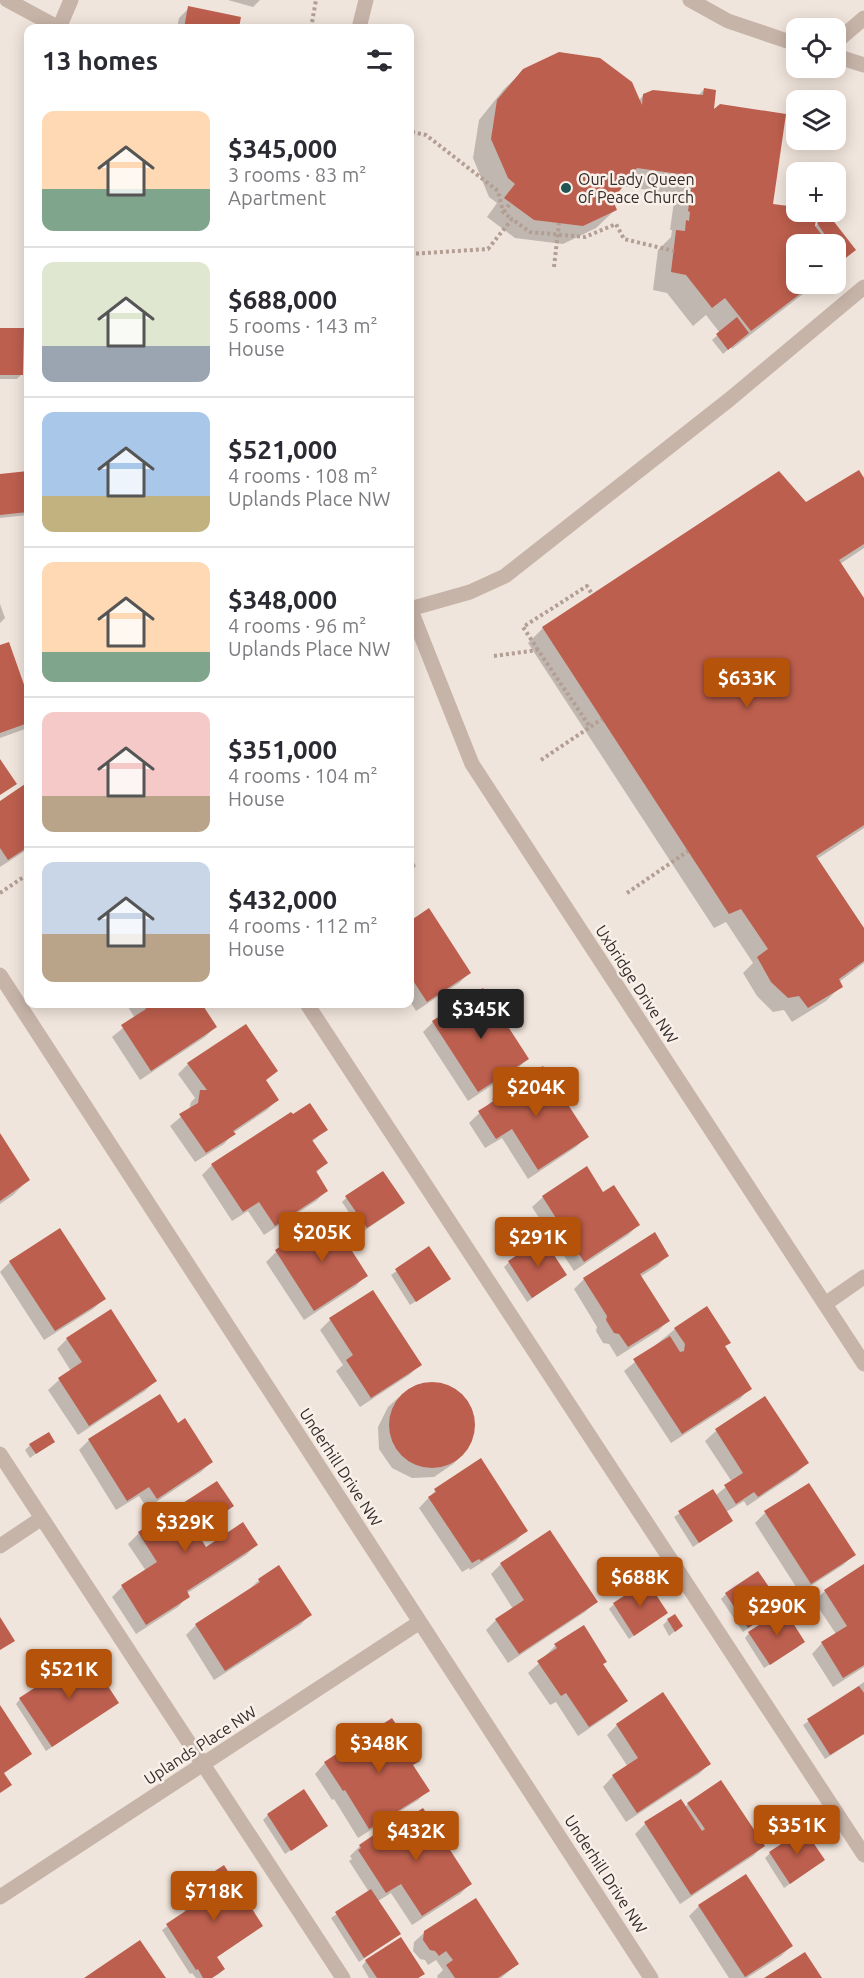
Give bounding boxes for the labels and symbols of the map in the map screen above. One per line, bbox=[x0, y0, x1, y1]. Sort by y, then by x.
place label: Our Lady Queen of Peace Church bbox=[578, 170, 695, 206]
marker: Our Lady Queen of Peace Church bbox=[559, 181, 573, 195]
pin: $633K bbox=[705, 658, 789, 709]
street label: Uxbridge Drive NW bbox=[592, 922, 682, 1047]
pin: $345K bbox=[439, 989, 523, 1040]
pin: $204K bbox=[494, 1067, 578, 1118]
pin: $205K bbox=[280, 1212, 364, 1263]
pin: $291K bbox=[496, 1217, 580, 1268]
street label: Underhill Drive NW bbox=[296, 1405, 386, 1530]
pin: $329K bbox=[143, 1502, 227, 1553]
pin: $688K bbox=[598, 1557, 682, 1608]
pin: $290K bbox=[735, 1586, 819, 1637]
pin: $521K bbox=[27, 1649, 111, 1700]
street label: Uplands Place NW bbox=[141, 1702, 260, 1788]
pin: $348K bbox=[337, 1723, 421, 1774]
pin: $351K bbox=[755, 1805, 839, 1856]
pin: $432K bbox=[374, 1811, 458, 1862]
street label: Underhill Drive NW bbox=[561, 1812, 651, 1937]
pin: $718K bbox=[172, 1871, 256, 1922]

